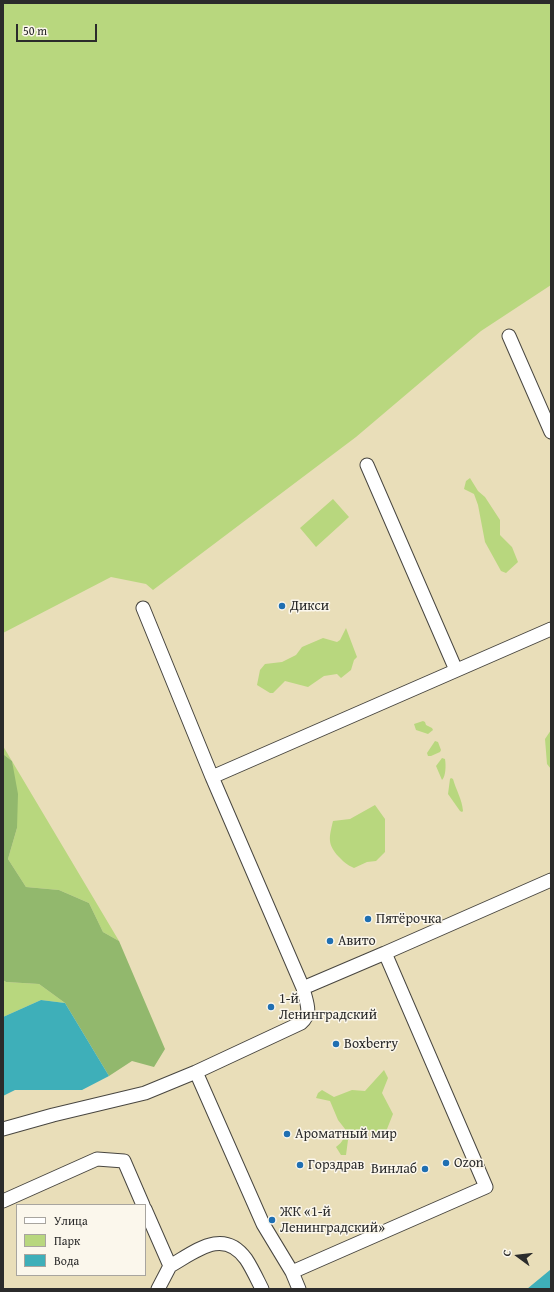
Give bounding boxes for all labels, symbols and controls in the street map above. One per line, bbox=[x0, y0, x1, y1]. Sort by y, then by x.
scale bar bbox=[18, 16, 99, 42]
text: 50 m bbox=[23, 22, 47, 39]
place label: Дикси bbox=[290, 598, 329, 614]
marker: Дикси bbox=[277, 601, 287, 611]
place label: Пятёрочка bbox=[376, 911, 442, 927]
marker: Пятёрочка bbox=[363, 914, 373, 924]
place label: Авито bbox=[338, 933, 376, 949]
marker: Авито bbox=[325, 936, 335, 946]
place label: 1-й Ленинградский bbox=[279, 991, 377, 1024]
marker: 1-й Ленинградский bbox=[266, 1002, 276, 1012]
place label: Boxberry bbox=[344, 1036, 398, 1052]
marker: Boxberry bbox=[331, 1039, 341, 1049]
place label: Ароматный мир bbox=[295, 1126, 397, 1142]
marker: Ароматный мир bbox=[282, 1129, 292, 1139]
place label: Ozon bbox=[454, 1155, 484, 1171]
place label: Горздрав bbox=[308, 1157, 364, 1173]
marker: Ozon bbox=[441, 1158, 451, 1168]
marker: Горздрав bbox=[295, 1160, 305, 1170]
place label: Винлаб bbox=[371, 1161, 417, 1177]
marker: Винлаб bbox=[420, 1164, 430, 1174]
legend bbox=[16, 1204, 146, 1276]
place label: ЖК «1-й Ленинградский» bbox=[280, 1204, 385, 1236]
text: Улица bbox=[54, 1212, 88, 1229]
marker: ЖК «1-й Ленинградский» bbox=[267, 1215, 277, 1225]
text: Парк bbox=[54, 1232, 80, 1249]
north arrow bbox=[498, 1236, 538, 1276]
text: С bbox=[498, 1248, 515, 1258]
text: Вода bbox=[54, 1252, 79, 1269]

